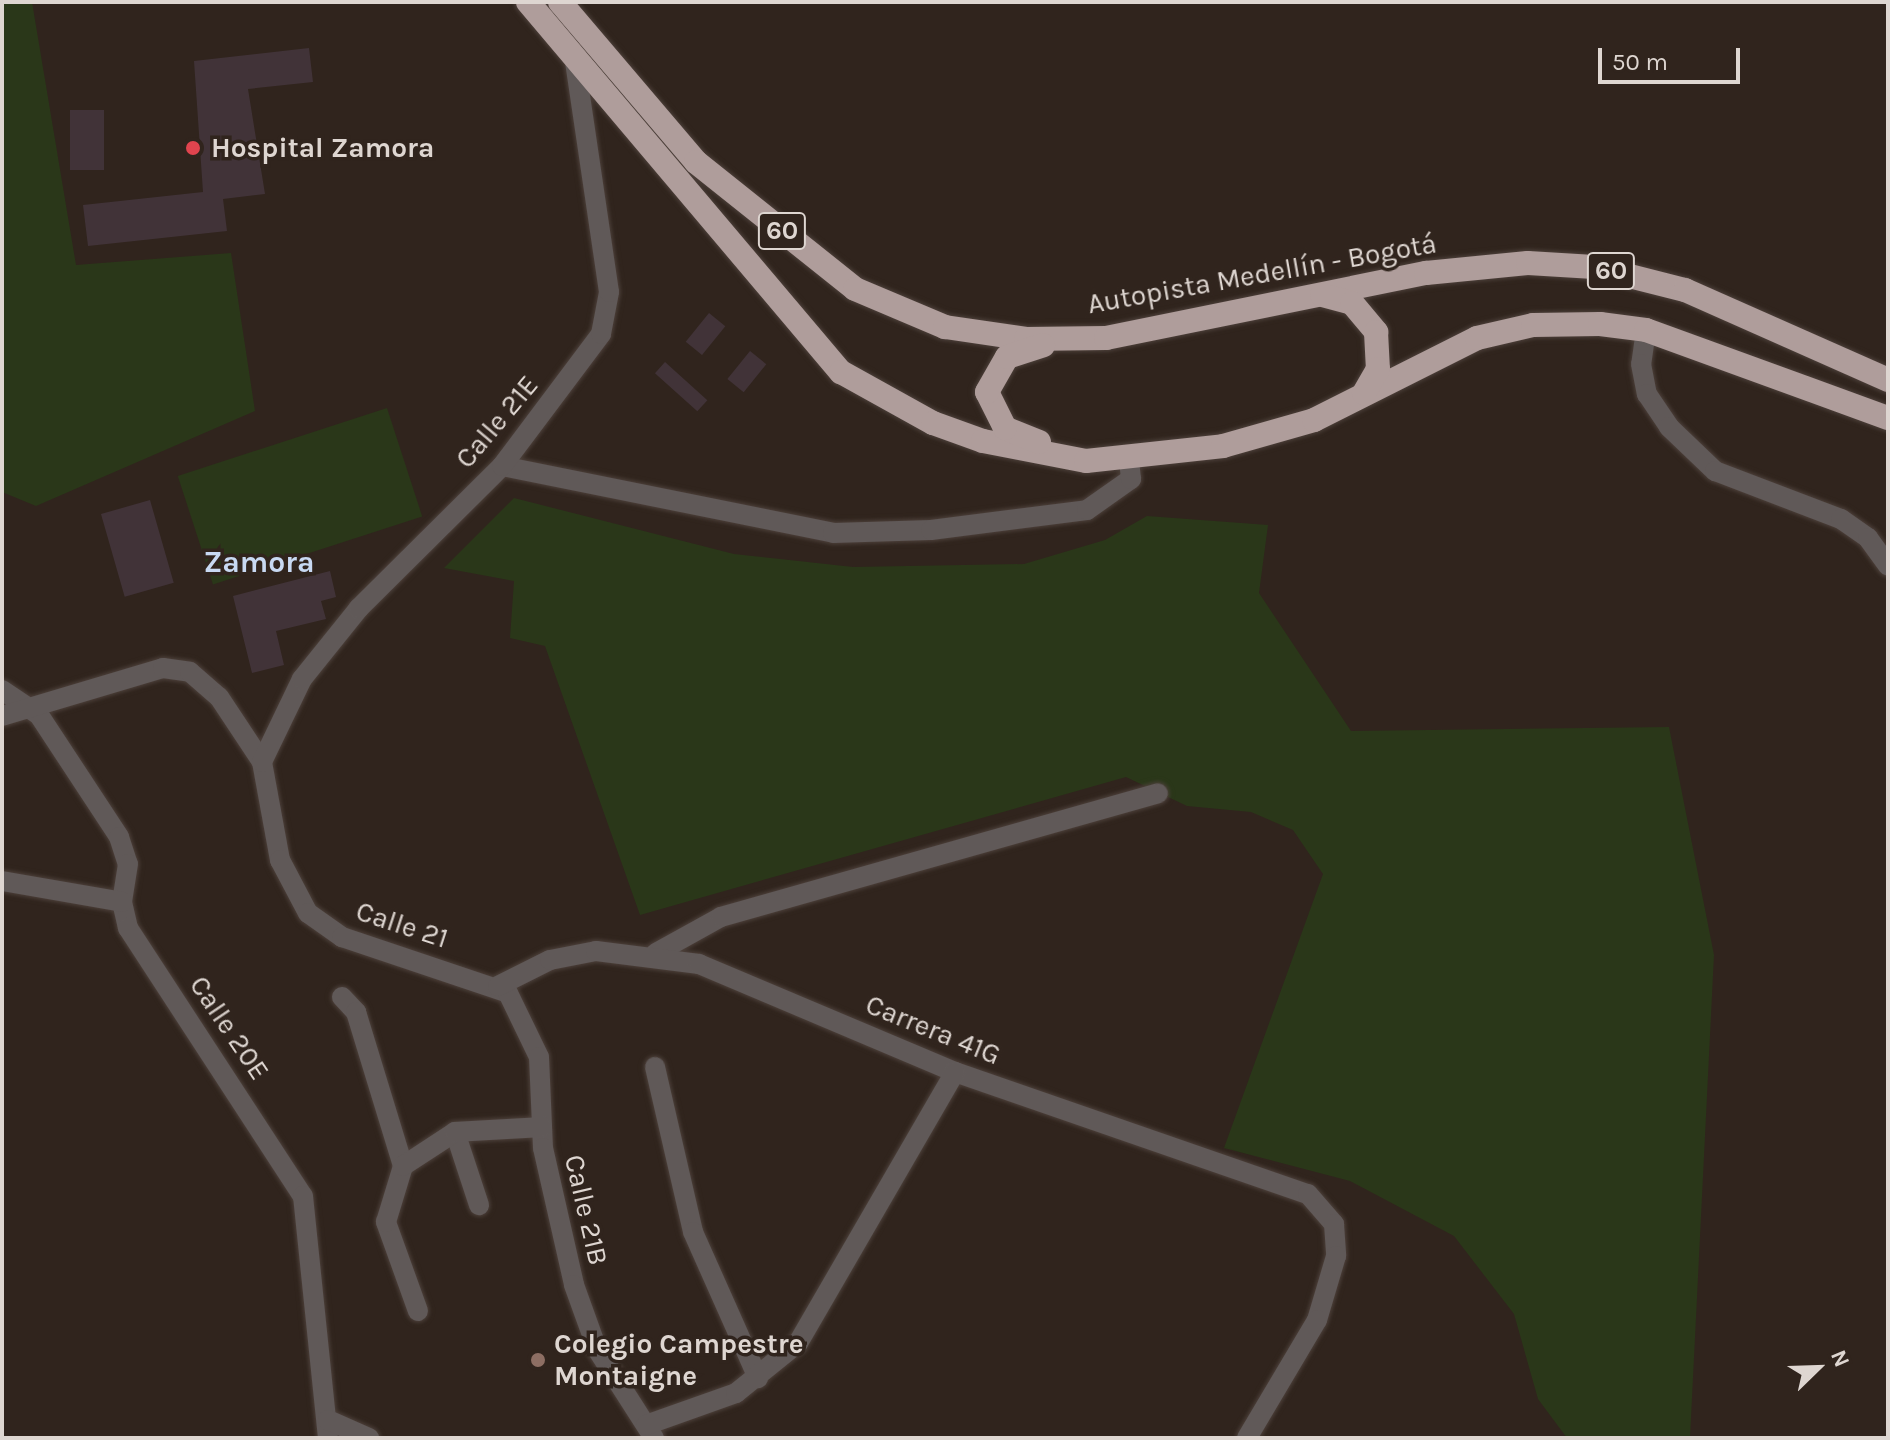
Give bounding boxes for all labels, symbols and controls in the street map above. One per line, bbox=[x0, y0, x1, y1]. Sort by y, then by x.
scale bar bbox=[1602, 32, 1744, 82]
text: 50 m bbox=[1612, 48, 1668, 76]
place label: Hospital Zamora bbox=[211, 131, 434, 165]
marker: Hospital Zamora bbox=[182, 137, 204, 159]
road number: 60 bbox=[756, 209, 808, 253]
street label: Autopista Medellín - Bogotá bbox=[1085, 227, 1439, 321]
road number: 60 bbox=[1585, 249, 1637, 293]
street label: Calle 21E bbox=[449, 369, 545, 475]
district label: Zamora bbox=[203, 544, 315, 580]
street label: Calle 21 bbox=[352, 894, 452, 956]
street label: Calle 20E bbox=[182, 970, 276, 1086]
street label: Carrera 41G bbox=[861, 988, 1005, 1072]
street label: Calle 21B bbox=[557, 1152, 615, 1268]
place label: Colegio Campestre Montaigne bbox=[554, 1327, 804, 1393]
north arrow bbox=[1778, 1328, 1858, 1408]
text: N bbox=[1825, 1346, 1855, 1371]
marker: Colegio Campestre Montaigne bbox=[529, 1351, 547, 1369]

